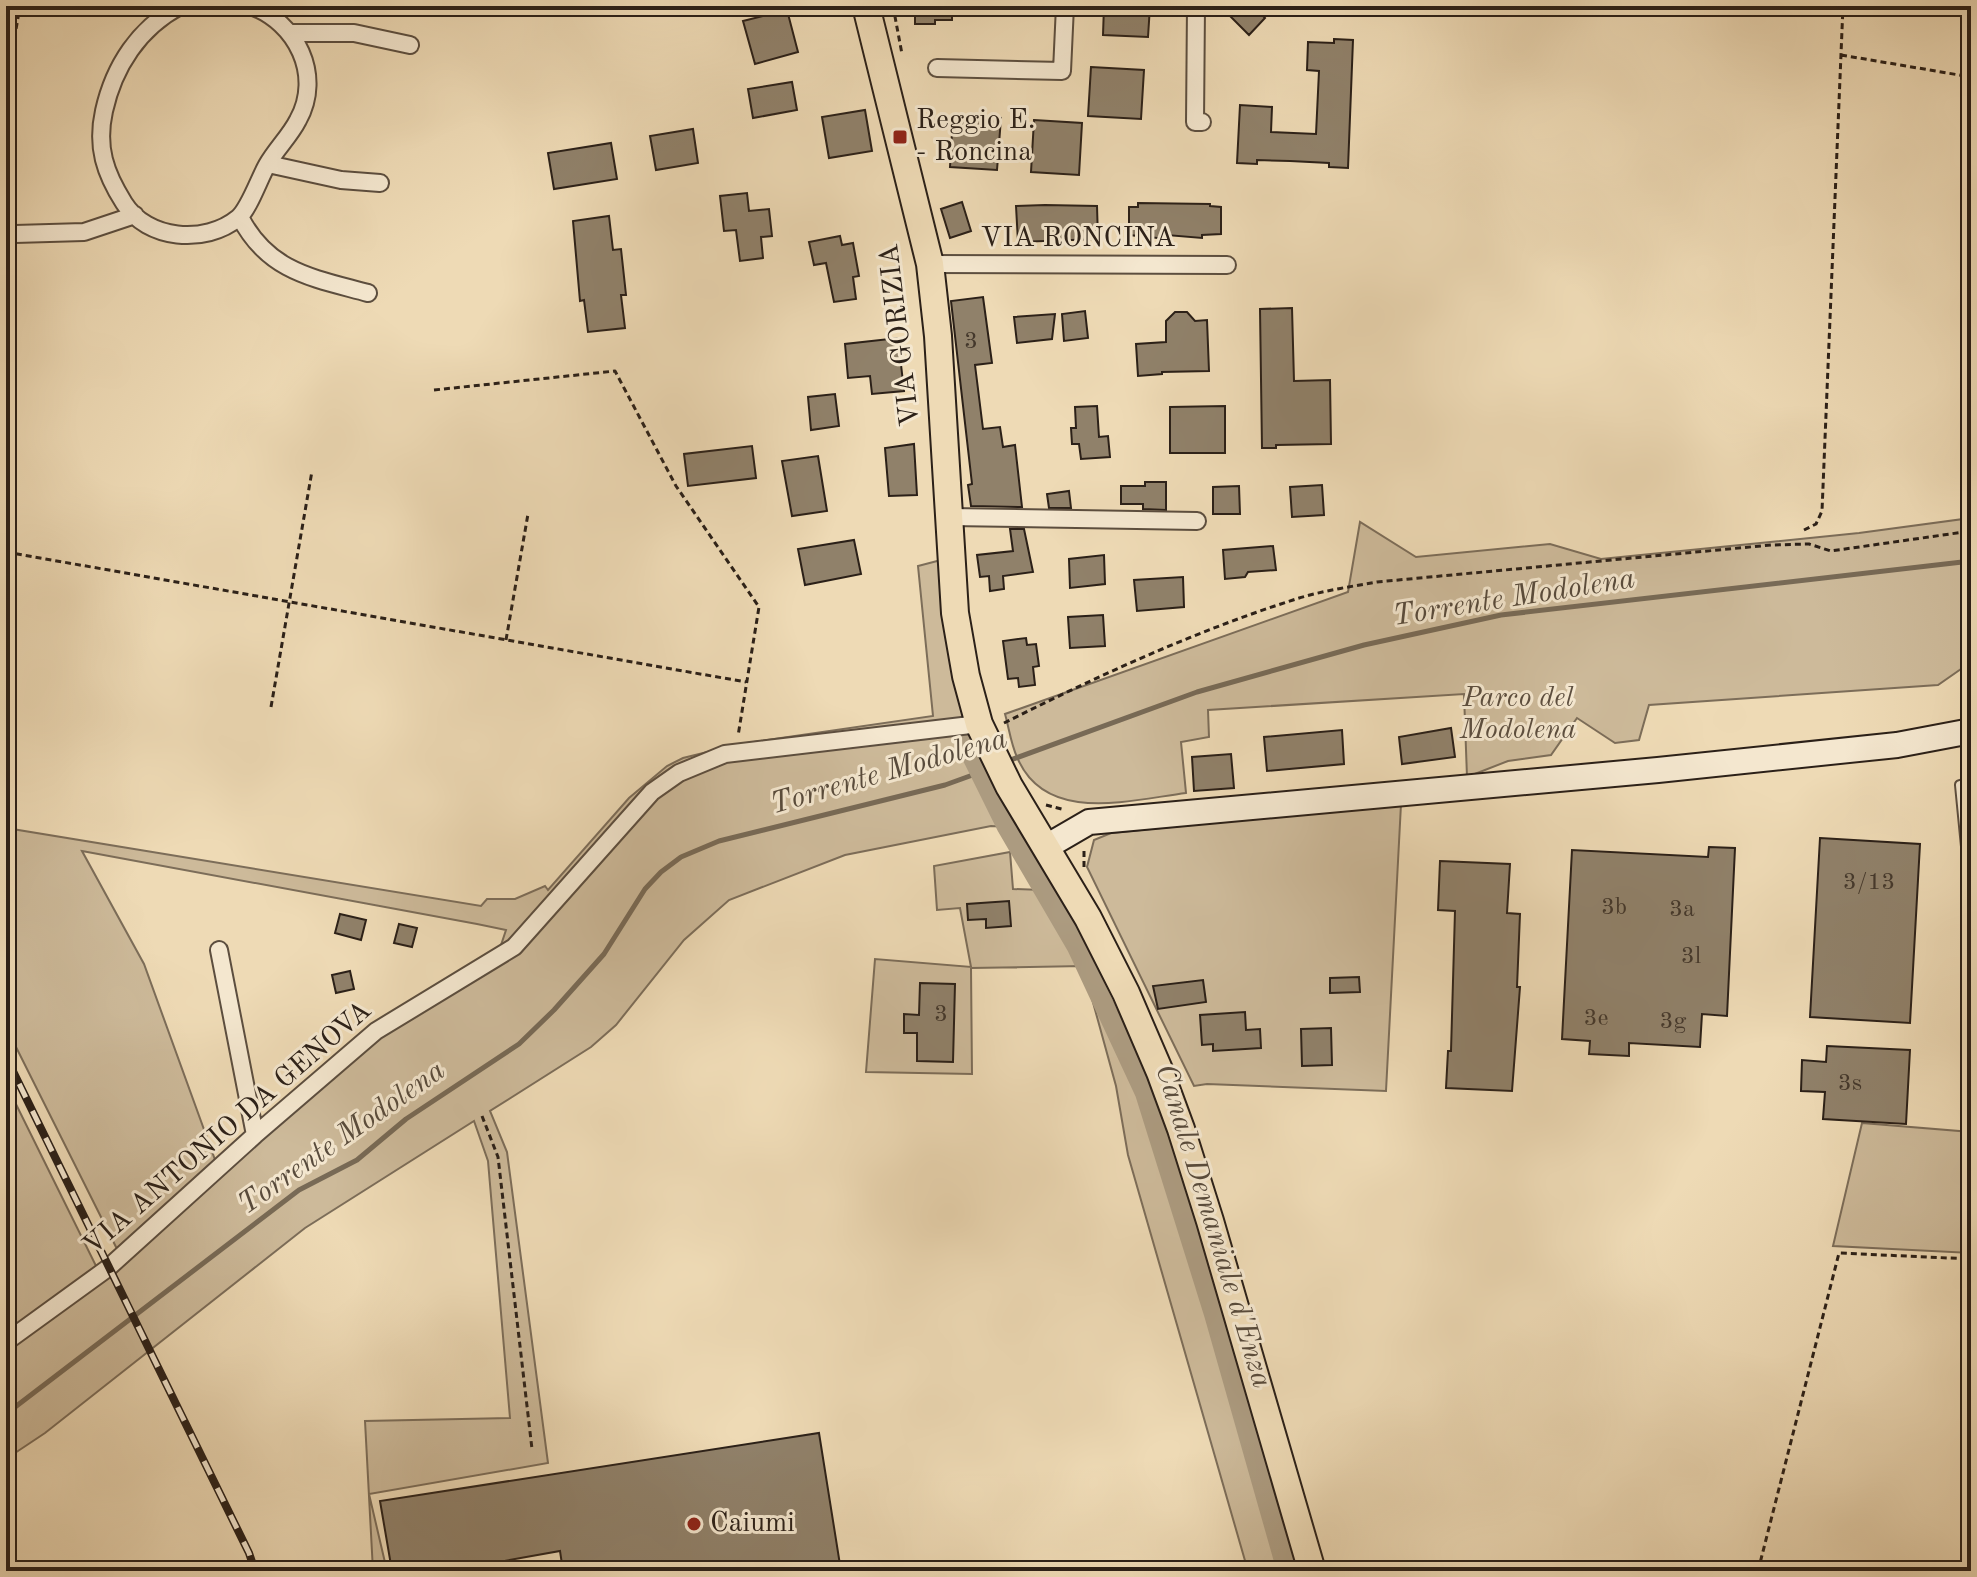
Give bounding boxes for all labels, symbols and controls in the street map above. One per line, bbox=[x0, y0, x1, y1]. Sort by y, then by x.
place label: Reggio E. - Roncina bbox=[916, 107, 1036, 167]
marker: Reggio E. - Roncina bbox=[891, 128, 909, 146]
street label: VIA RONCINA bbox=[981, 225, 1175, 253]
street label: VIA GORIZIA bbox=[876, 242, 926, 428]
house number: 3 bbox=[964, 330, 978, 354]
water label: Torrente Modolena bbox=[1391, 564, 1637, 632]
park label: Parco del Modolena bbox=[1459, 685, 1576, 745]
water label: Torrente Modolena bbox=[767, 724, 1011, 820]
house number: 3/13 bbox=[1843, 871, 1895, 895]
house number: 3b bbox=[1601, 896, 1627, 920]
house number: 3a bbox=[1669, 898, 1695, 922]
house number: 3l bbox=[1681, 945, 1701, 969]
street label: VIA ANTONIO DA GENOVA bbox=[79, 997, 377, 1261]
house number: 3 bbox=[934, 1003, 948, 1027]
house number: 3e bbox=[1584, 1007, 1608, 1031]
house number: 3g bbox=[1660, 1010, 1686, 1034]
water label: Torrente Modolena bbox=[233, 1056, 451, 1220]
water label: Canale Demaniale d'Enza bbox=[1149, 1060, 1277, 1392]
house number: 3s bbox=[1838, 1072, 1862, 1096]
place label: Caiumi bbox=[710, 1510, 795, 1538]
marker: Caiumi bbox=[685, 1515, 703, 1533]

